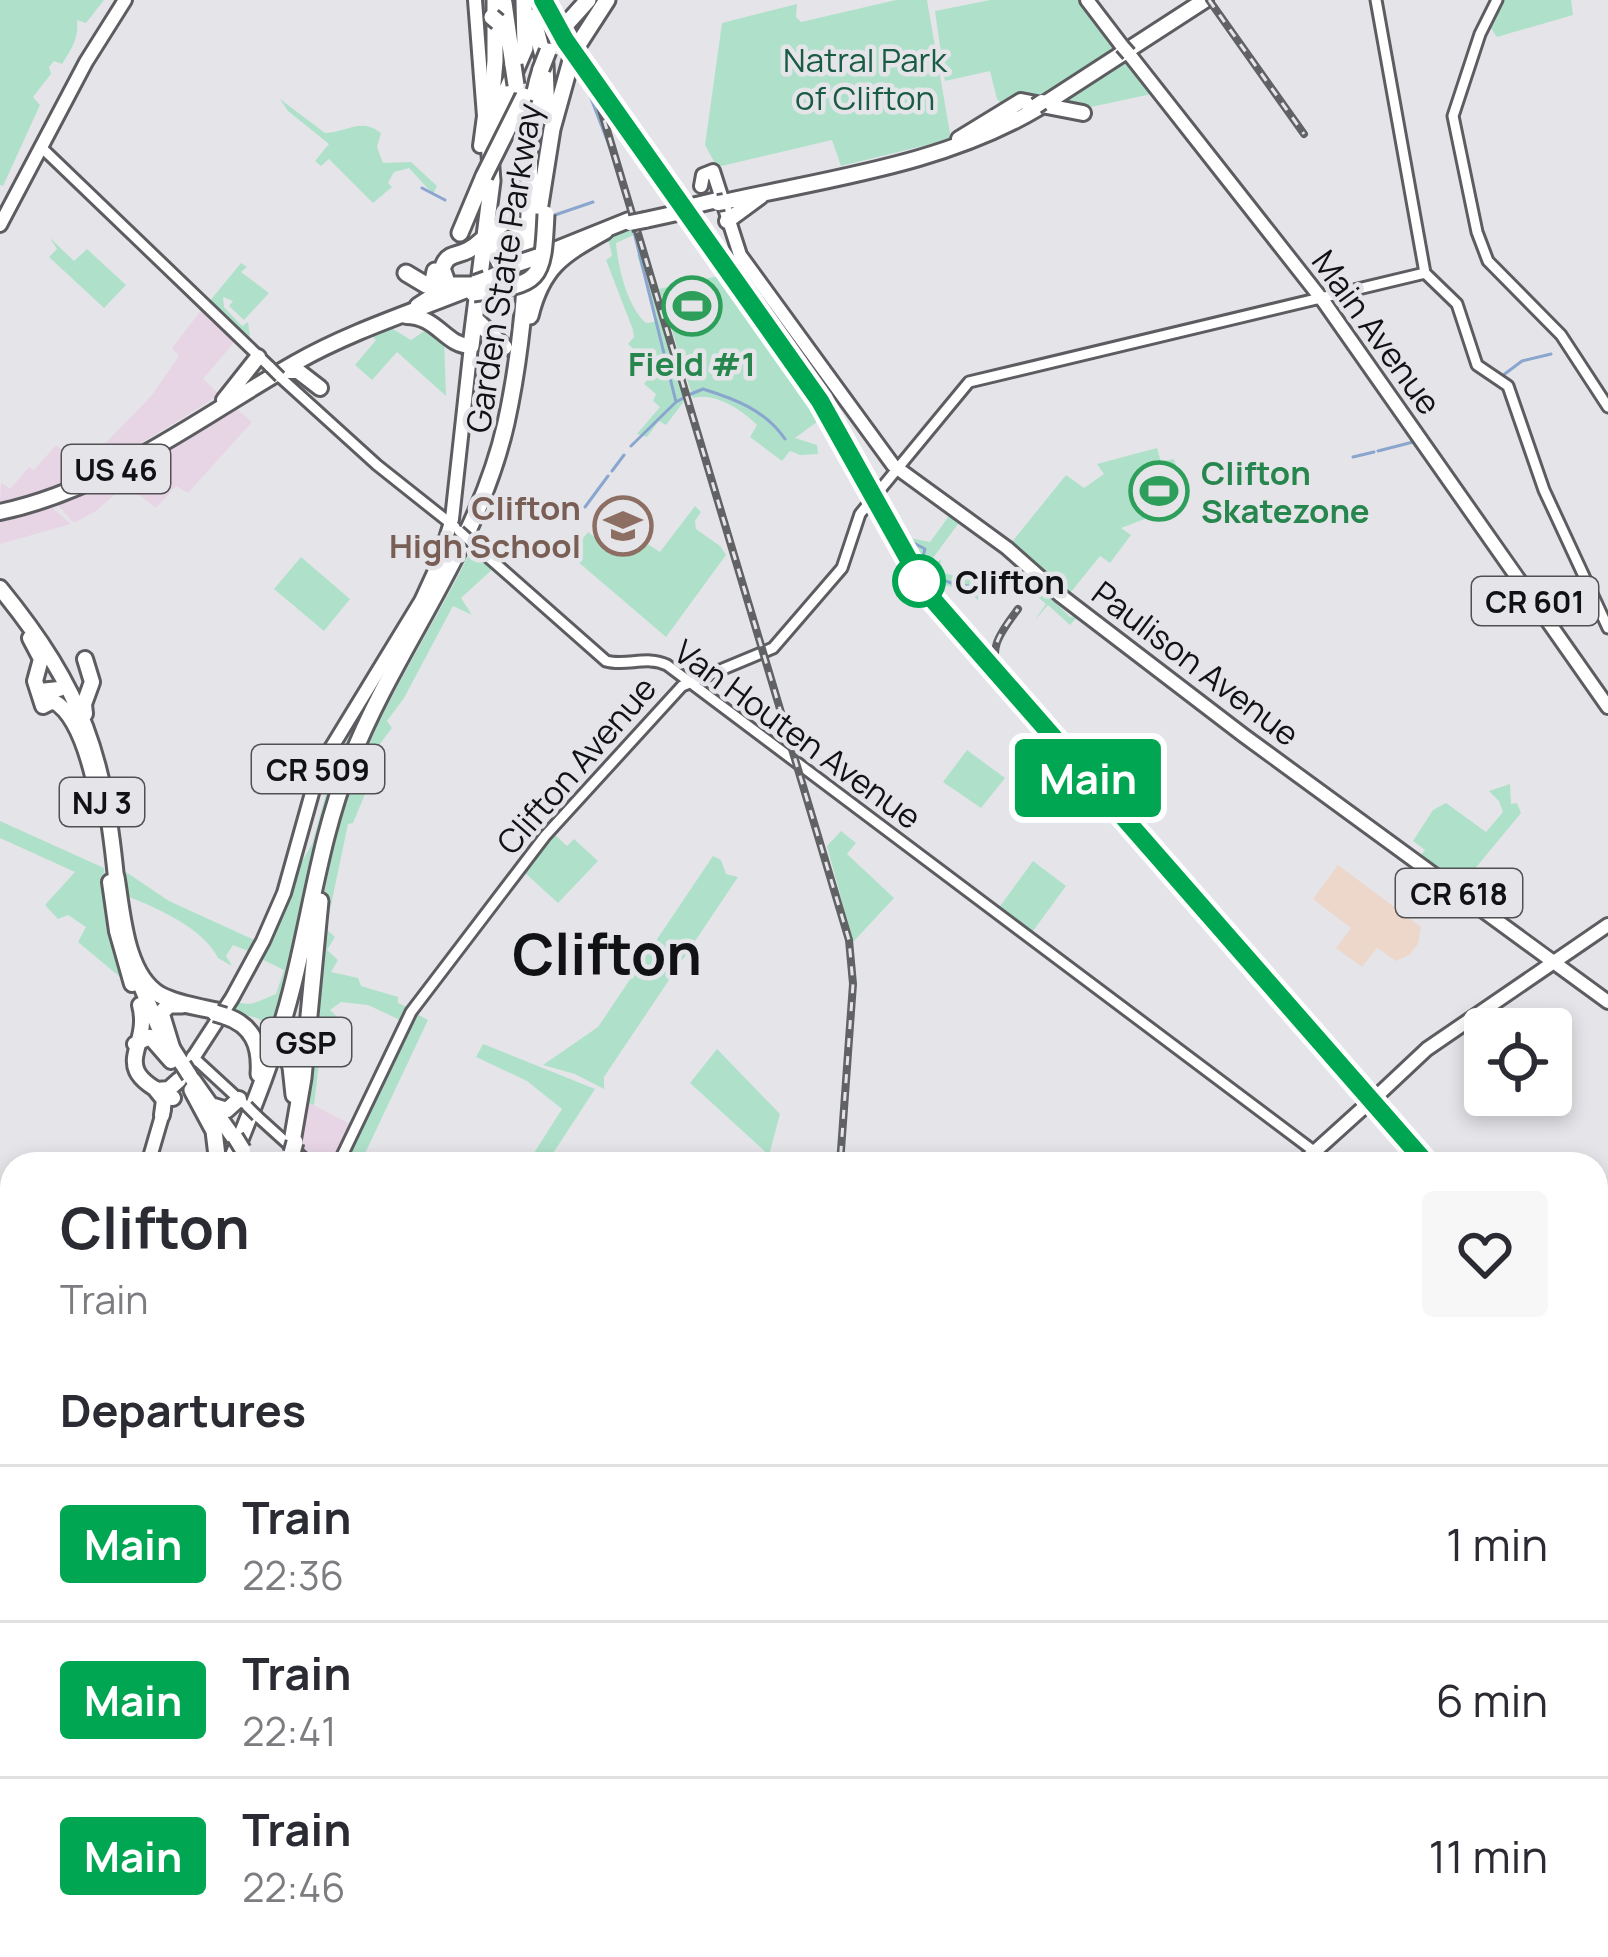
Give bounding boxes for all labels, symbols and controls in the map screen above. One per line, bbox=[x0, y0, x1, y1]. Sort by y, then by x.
park label: Natral Park of Clifton bbox=[783, 37, 949, 120]
street label: Garden State Parkway bbox=[455, 100, 551, 436]
street label: Main Avenue bbox=[1302, 241, 1452, 423]
sports icon: Field #1 bbox=[661, 275, 723, 337]
place label: Field #1 bbox=[628, 341, 756, 386]
road number: US 46 bbox=[62, 445, 170, 493]
place label: Clifton Skatezone bbox=[1201, 450, 1370, 533]
sports icon: Clifton Skatezone bbox=[1128, 460, 1190, 522]
place label: Clifton High School bbox=[389, 485, 581, 568]
school or university icon: Clifton High School bbox=[592, 495, 654, 557]
marker: Clifton bbox=[894, 556, 944, 606]
place label: Clifton bbox=[955, 559, 1065, 604]
street label: Paulison Avenue bbox=[1083, 570, 1309, 756]
road number: CR 601 bbox=[1472, 577, 1598, 625]
street label: Van Houten Avenue bbox=[665, 629, 931, 839]
street label: Clifton Avenue bbox=[486, 666, 666, 864]
line badge: Main bbox=[1004, 739, 1172, 817]
road number: CR 509 bbox=[252, 745, 384, 793]
text: Main bbox=[1039, 749, 1137, 807]
road number: NJ 3 bbox=[60, 778, 144, 826]
road number: CR 618 bbox=[1396, 869, 1522, 917]
district label: Clifton bbox=[512, 914, 702, 992]
map controls bbox=[1464, 1008, 1572, 1116]
button: locate bbox=[1464, 1008, 1572, 1116]
road number: GSP bbox=[261, 1018, 351, 1066]
text: Clifton bbox=[60, 1188, 250, 1266]
button: heart bbox=[1422, 1191, 1548, 1317]
text: Train bbox=[60, 1272, 149, 1326]
text: Departures bbox=[60, 1379, 306, 1441]
text: Train bbox=[242, 1486, 351, 1548]
text: 1 min bbox=[1446, 1513, 1548, 1575]
text: Main bbox=[84, 1515, 182, 1573]
text: 22:36 bbox=[242, 1548, 344, 1602]
text: Train bbox=[242, 1642, 351, 1704]
text: 6 min bbox=[1436, 1669, 1548, 1731]
text: Main bbox=[84, 1671, 182, 1729]
text: 22:41 bbox=[242, 1704, 336, 1758]
text: Train bbox=[242, 1798, 351, 1860]
text: 11 min bbox=[1429, 1825, 1548, 1887]
text: Main bbox=[84, 1827, 182, 1885]
text: 22:46 bbox=[242, 1860, 345, 1914]

